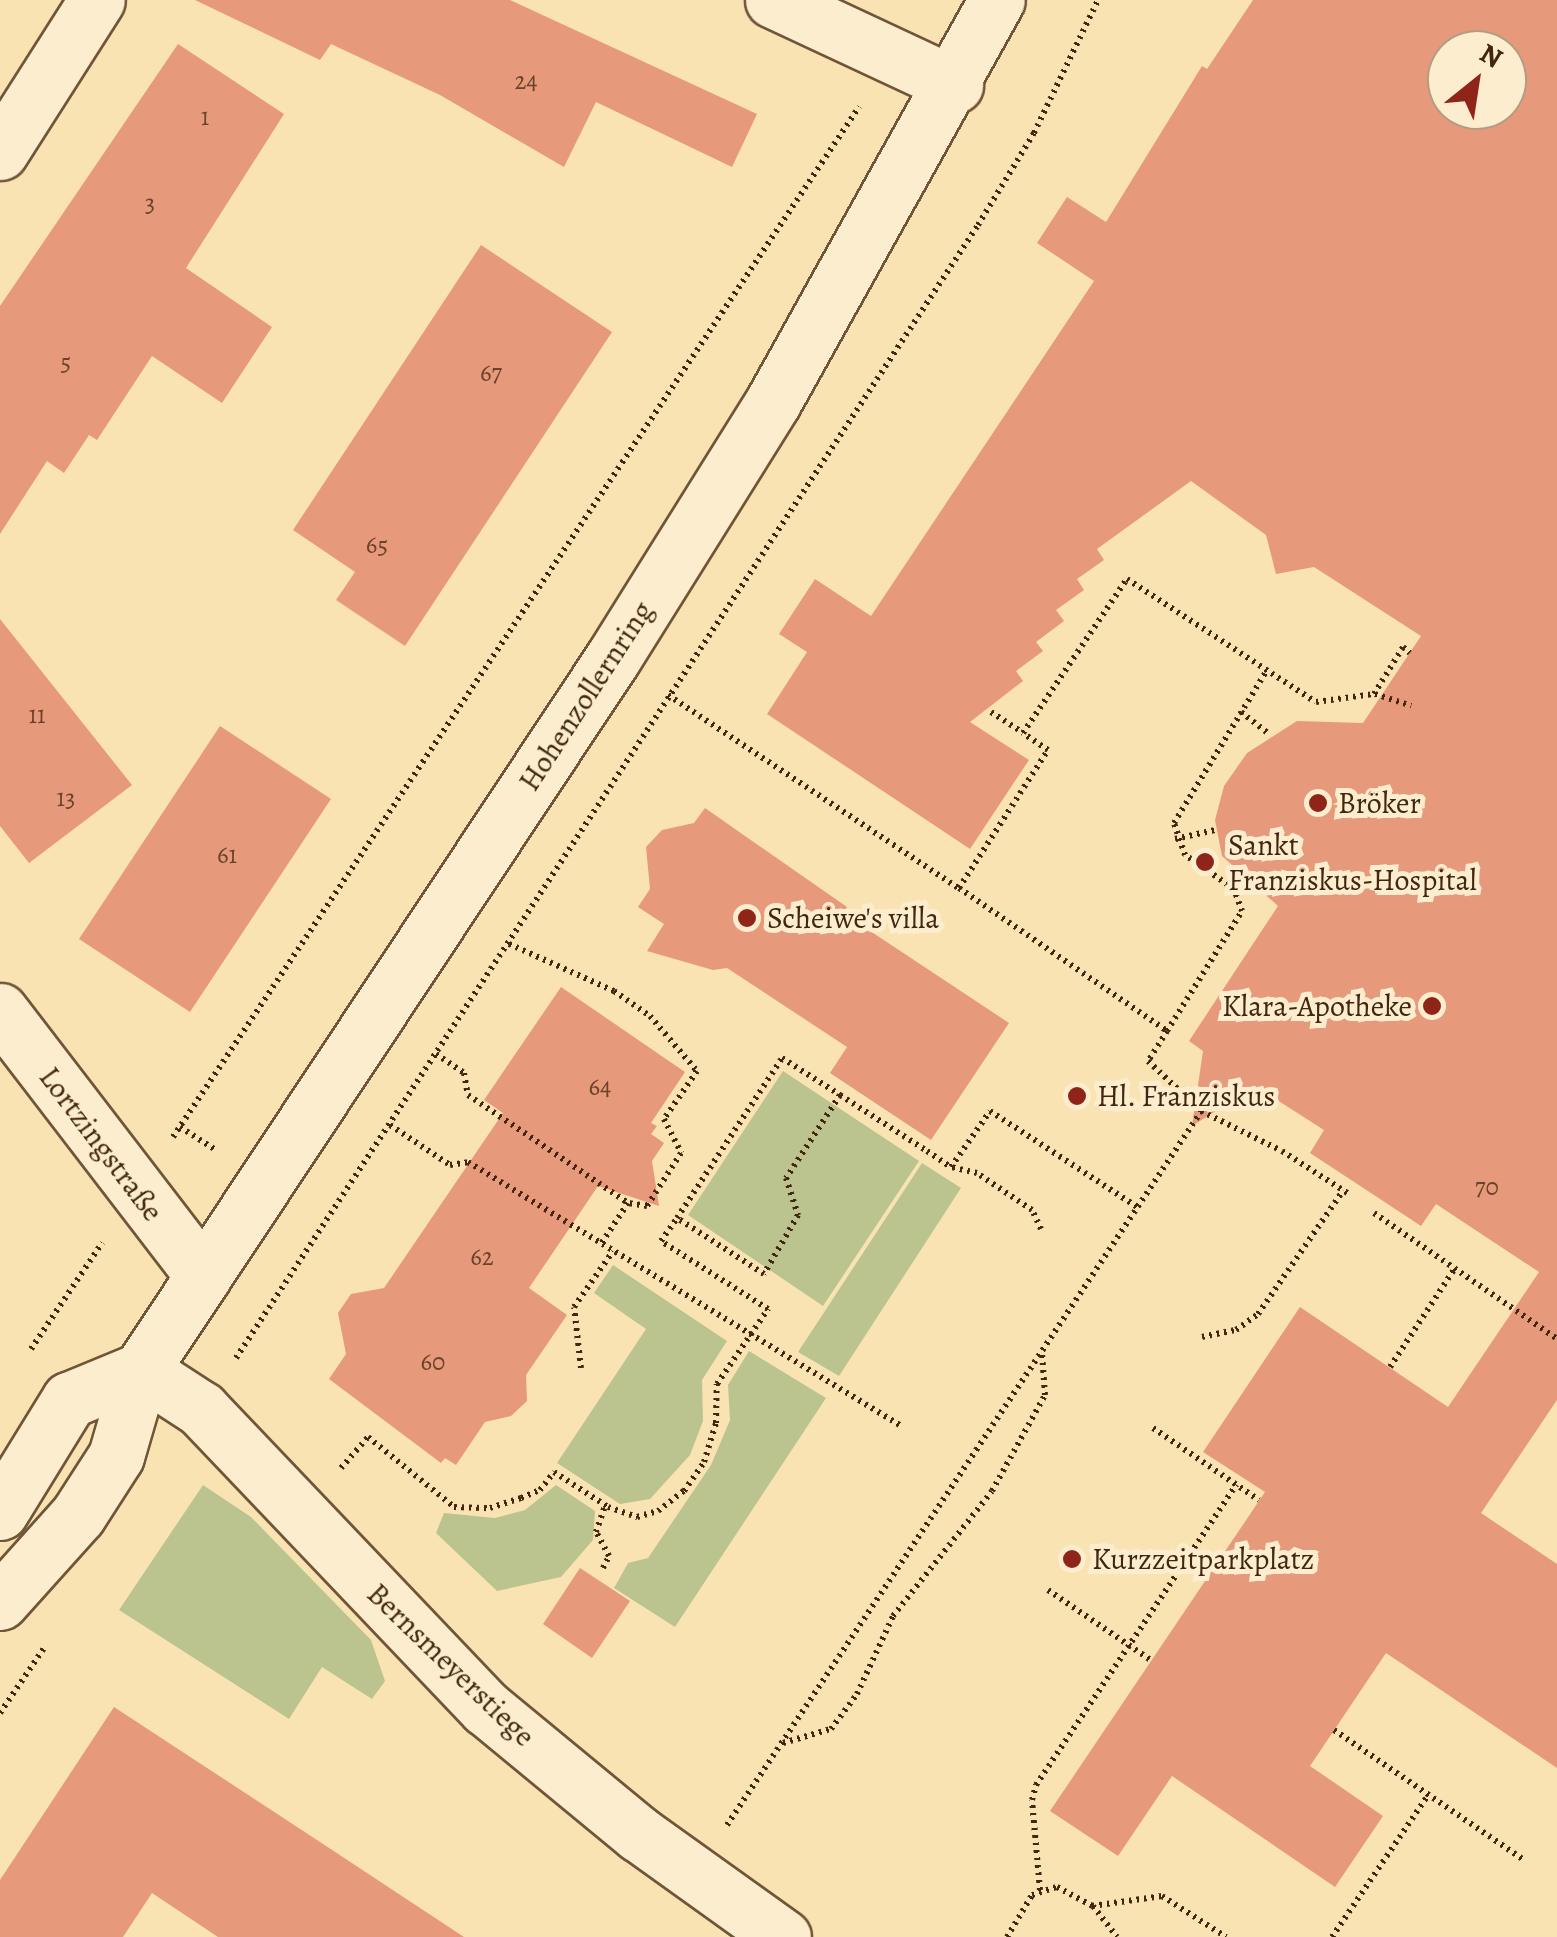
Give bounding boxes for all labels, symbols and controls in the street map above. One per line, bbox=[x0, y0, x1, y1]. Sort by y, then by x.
north arrow bbox=[1427, 30, 1527, 130]
text: N bbox=[1473, 34, 1509, 77]
house number: 24 bbox=[514, 66, 538, 96]
house number: 1 bbox=[201, 102, 209, 132]
house number: 3 bbox=[145, 188, 155, 218]
house number: 5 bbox=[61, 347, 71, 377]
house number: 67 bbox=[480, 358, 502, 388]
house number: 65 bbox=[366, 530, 388, 560]
street label: Hohenzollernring bbox=[511, 594, 661, 798]
house number: 11 bbox=[28, 700, 46, 730]
house number: 13 bbox=[57, 783, 75, 813]
place label: Bröker bbox=[1338, 785, 1421, 821]
marker: Bröker bbox=[1307, 792, 1329, 814]
place label: Sankt Franziskus-Hospital bbox=[1228, 827, 1477, 898]
house number: 61 bbox=[217, 840, 237, 870]
marker: Sankt Franziskus-Hospital bbox=[1192, 849, 1218, 875]
place label: Scheiwe's villa bbox=[767, 900, 939, 936]
marker: Scheiwe's villa bbox=[736, 907, 758, 929]
place label: Klara-Apotheke bbox=[1222, 988, 1412, 1024]
marker: Klara-Apotheke bbox=[1421, 995, 1443, 1017]
street label: Lortzingstraße bbox=[31, 1060, 171, 1228]
house number: 64 bbox=[589, 1072, 611, 1102]
place label: Hl. Franziskus bbox=[1097, 1078, 1276, 1114]
marker: Hl. Franziskus bbox=[1066, 1085, 1088, 1107]
house number: 70 bbox=[1475, 1172, 1499, 1202]
house number: 62 bbox=[470, 1242, 494, 1272]
house number: 60 bbox=[421, 1347, 445, 1377]
place label: Kurzzeitparkplatz bbox=[1092, 1541, 1314, 1577]
marker: Kurzzeitparkplatz bbox=[1061, 1548, 1083, 1570]
street label: Bernsmeyerstiege bbox=[360, 1576, 542, 1754]

